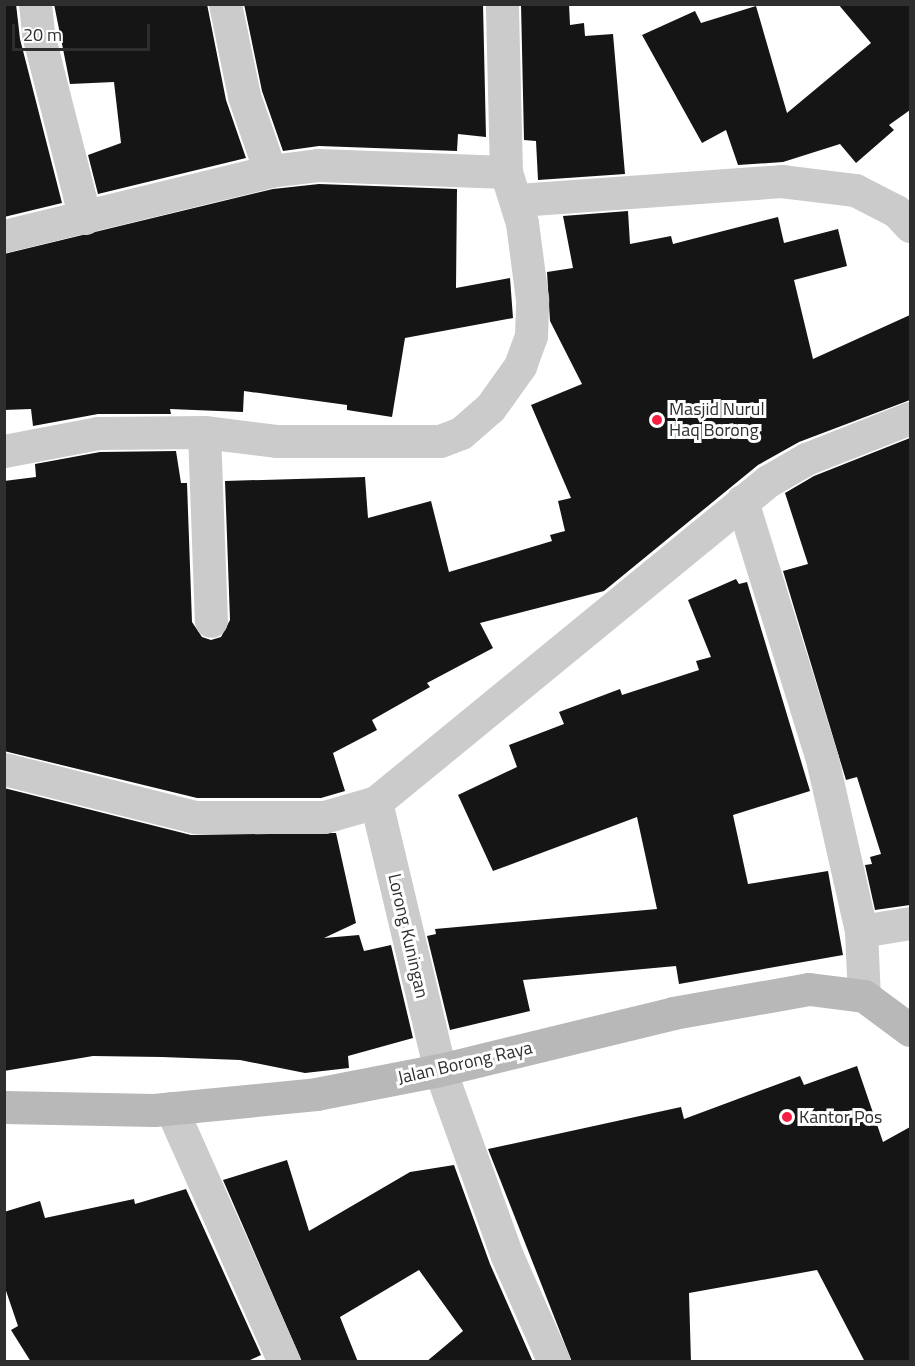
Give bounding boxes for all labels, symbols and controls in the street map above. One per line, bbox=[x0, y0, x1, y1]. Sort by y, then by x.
scale bar bbox=[15, 12, 153, 50]
text: 20 m bbox=[23, 21, 62, 48]
place label: Masjid Nurul Haq Borong bbox=[669, 399, 765, 442]
marker: Masjid Nurul Haq Borong bbox=[650, 413, 664, 427]
street label: Lorong Kuningan bbox=[383, 872, 433, 1000]
street label: Jalan Borong Raya bbox=[396, 1037, 534, 1089]
place label: Kantor Pos bbox=[799, 1106, 882, 1128]
marker: Kantor Pos bbox=[780, 1110, 794, 1124]

